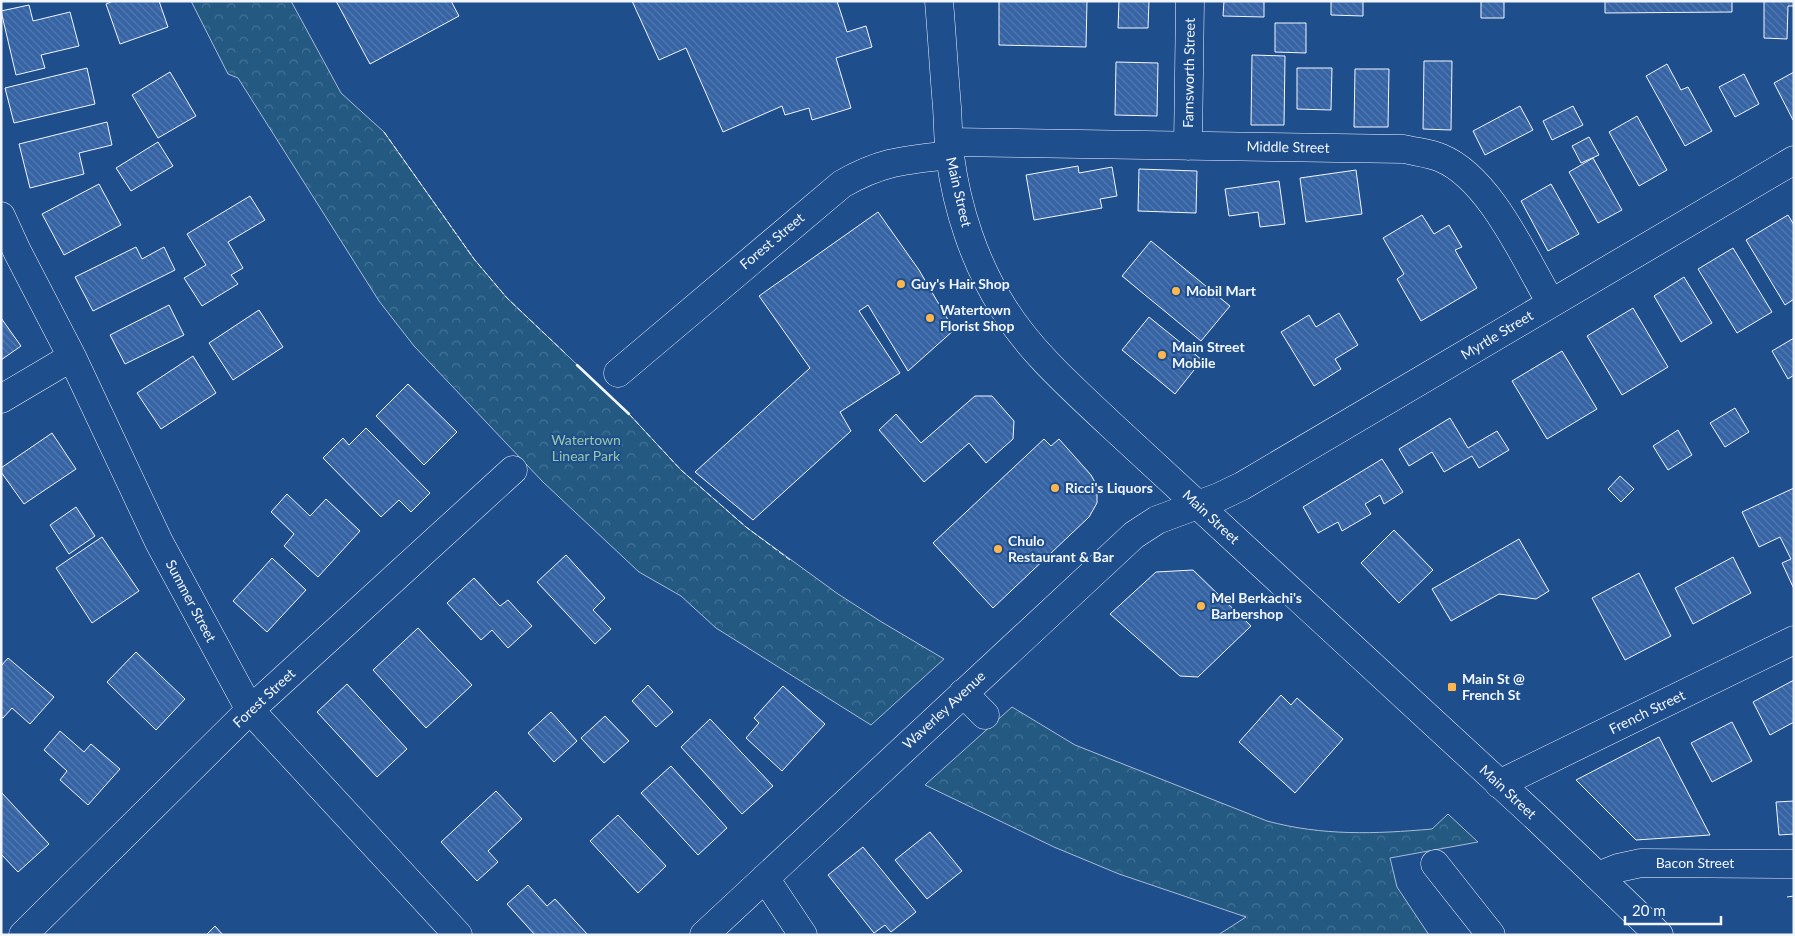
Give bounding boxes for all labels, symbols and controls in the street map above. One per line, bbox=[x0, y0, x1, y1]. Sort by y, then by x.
street label: Farnsworth Street bbox=[1179, 18, 1198, 128]
street label: Middle Street bbox=[1246, 137, 1330, 156]
street label: Main Street bbox=[943, 155, 976, 229]
street label: Forest Street bbox=[736, 209, 807, 273]
place label: Guy's Hair Shop bbox=[911, 275, 1010, 292]
marker: Guy's Hair Shop bbox=[895, 278, 907, 290]
place label: Mobil Mart bbox=[1186, 282, 1257, 299]
marker: Mobil Mart bbox=[1170, 285, 1182, 297]
place label: Watertown Florist Shop bbox=[940, 301, 1014, 334]
street label: Myrtle Street bbox=[1458, 306, 1536, 363]
marker: Watertown Florist Shop bbox=[924, 312, 936, 324]
place label: Main Street Mobile bbox=[1172, 338, 1245, 371]
marker: Main Street Mobile bbox=[1156, 349, 1168, 361]
park label: Watertown Linear Park bbox=[551, 431, 621, 464]
place label: Ricci's Liquors bbox=[1065, 479, 1153, 496]
marker: Ricci's Liquors bbox=[1049, 482, 1061, 494]
street label: Main Street bbox=[1179, 486, 1243, 547]
place label: Chulo Restaurant & Bar bbox=[1008, 532, 1115, 565]
marker: Chulo Restaurant & Bar bbox=[992, 543, 1004, 555]
street label: Summer Street bbox=[163, 557, 220, 645]
place label: Mel Berkachi's Barbershop bbox=[1211, 589, 1302, 622]
marker: Mel Berkachi's Barbershop bbox=[1195, 600, 1207, 612]
street label: Forest Street bbox=[229, 664, 298, 731]
street label: Waverley Avenue bbox=[899, 667, 989, 752]
place label: Main St @ French St bbox=[1462, 670, 1525, 703]
marker: Main St @ French St bbox=[1446, 681, 1458, 693]
street label: French Street bbox=[1606, 686, 1687, 737]
street label: Main Street bbox=[1476, 761, 1540, 822]
street label: Bacon Street bbox=[1656, 854, 1734, 871]
scale bar bbox=[1625, 894, 1721, 926]
text: 20 m bbox=[1632, 901, 1666, 919]

